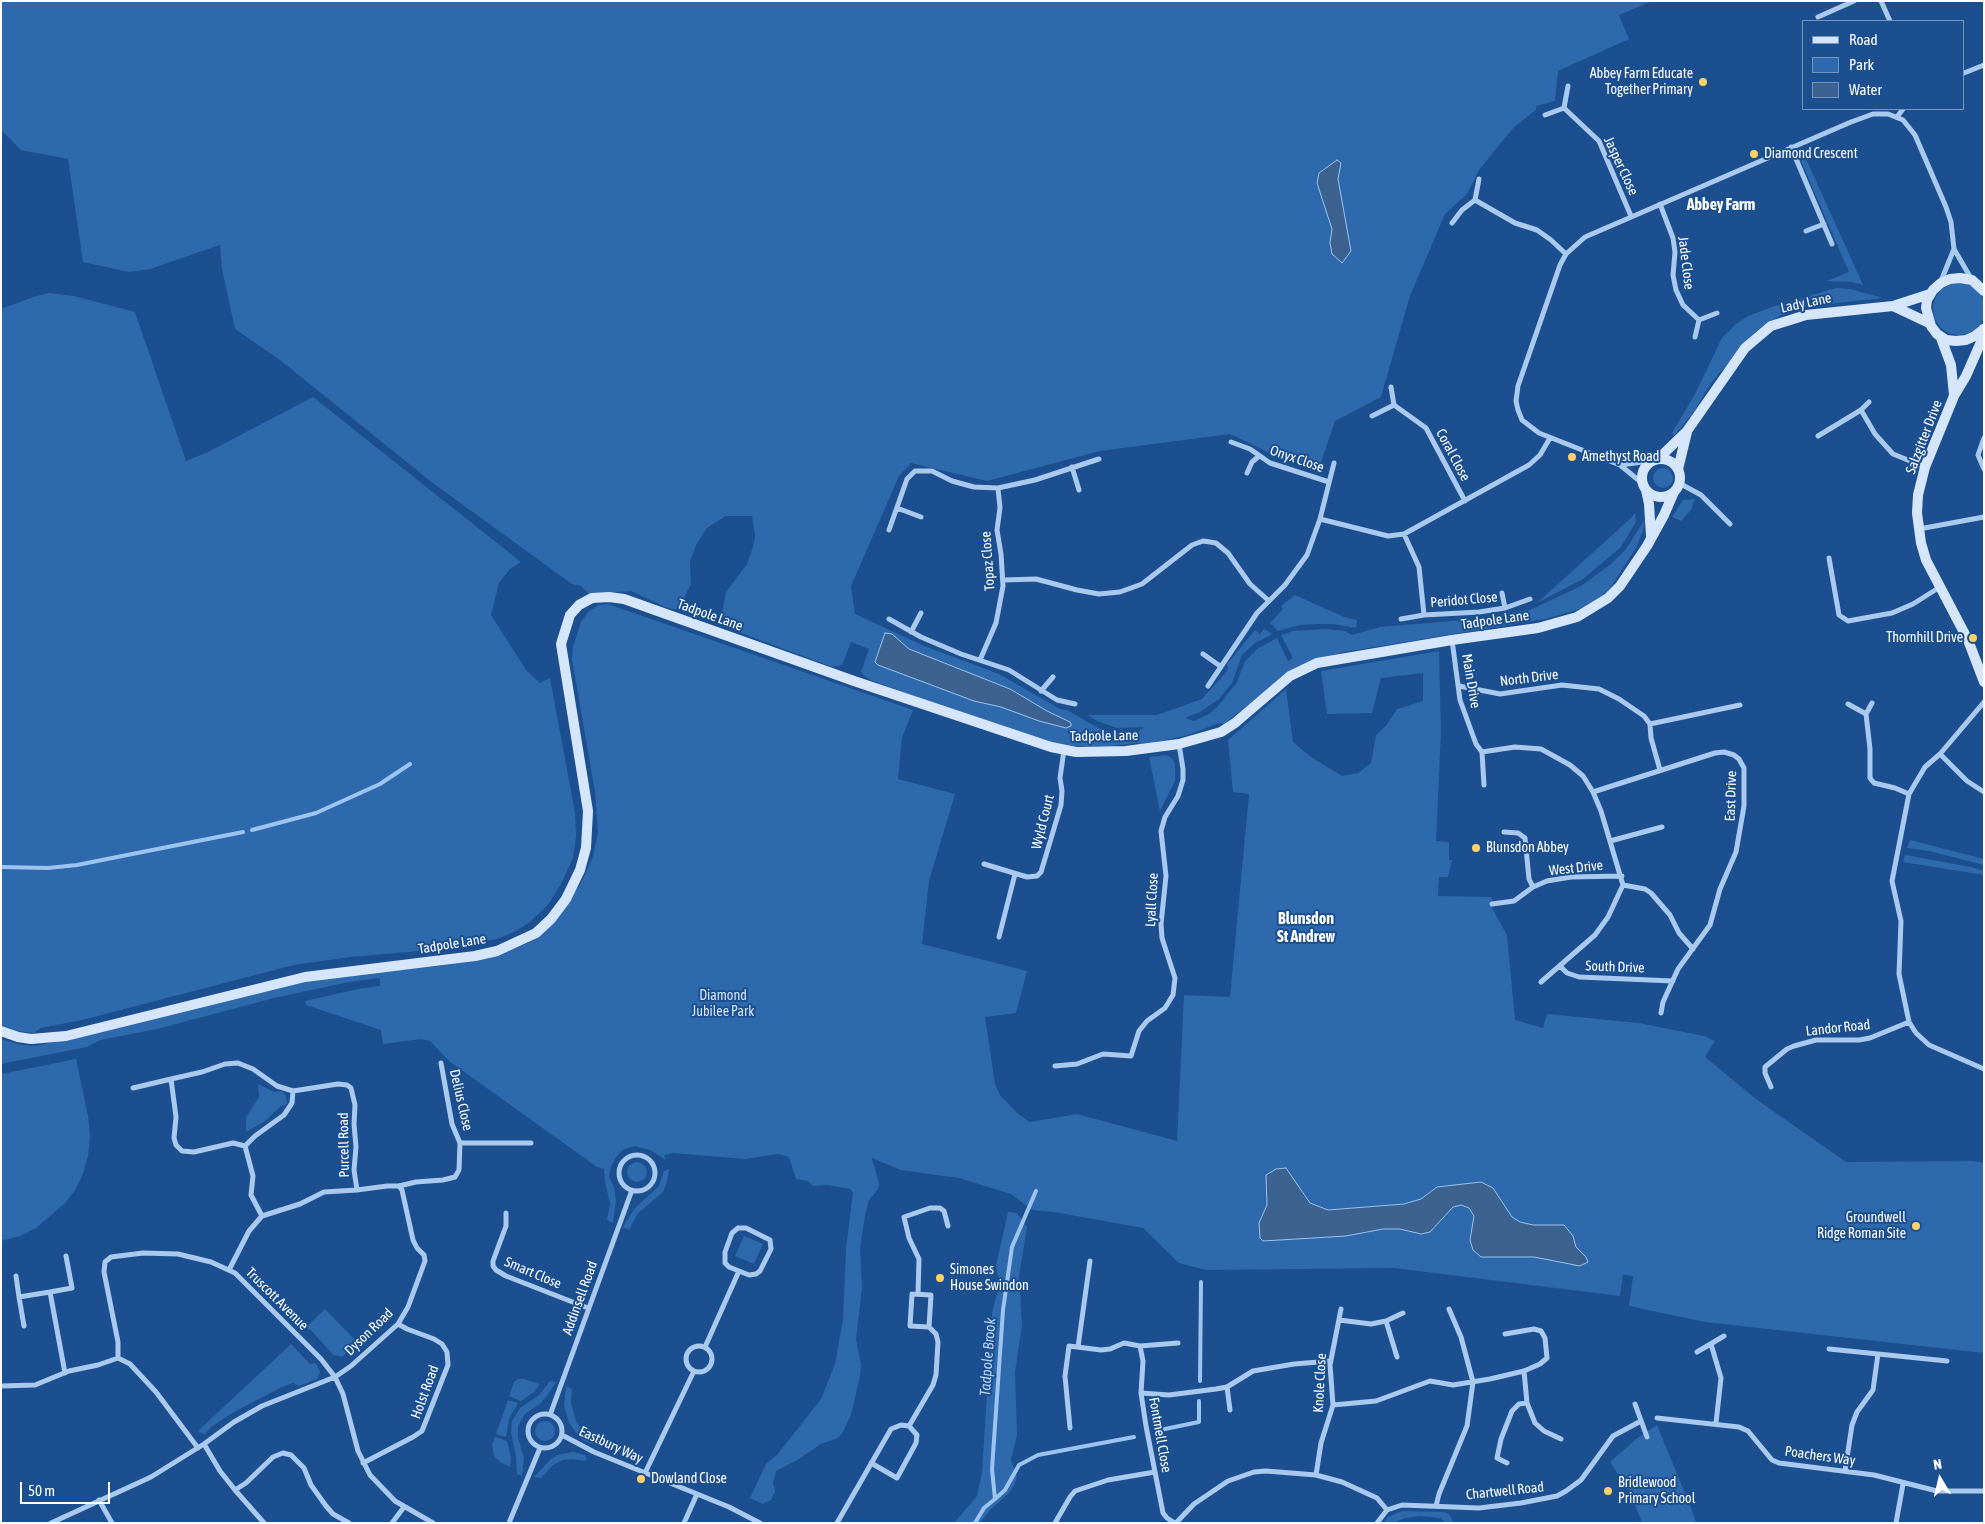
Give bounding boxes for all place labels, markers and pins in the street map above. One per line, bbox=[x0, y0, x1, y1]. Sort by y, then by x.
place label: Abbey Farm Educate Together Primary bbox=[1590, 66, 1693, 98]
marker: Abbey Farm Educate Together Primary bbox=[1697, 76, 1709, 88]
place label: Diamond Crescent bbox=[1764, 146, 1858, 162]
marker: Diamond Crescent bbox=[1748, 148, 1760, 160]
place label: Amethyst Road bbox=[1582, 449, 1660, 465]
marker: Amethyst Road bbox=[1566, 451, 1578, 463]
place label: Thornhill Drive bbox=[1886, 630, 1963, 646]
marker: Thornhill Drive bbox=[1967, 632, 1979, 644]
place label: Blunsdon Abbey bbox=[1486, 840, 1569, 856]
marker: Blunsdon Abbey bbox=[1470, 842, 1482, 854]
place label: Groundwell Ridge Roman Site bbox=[1817, 1210, 1906, 1242]
marker: Groundwell Ridge Roman Site bbox=[1910, 1220, 1922, 1232]
place label: Simones House Swindon bbox=[950, 1262, 1029, 1294]
marker: Simones House Swindon bbox=[934, 1272, 946, 1284]
place label: Dowland Close bbox=[651, 1471, 727, 1487]
marker: Dowland Close bbox=[635, 1473, 647, 1485]
place label: Bridlewood Primary School bbox=[1618, 1475, 1695, 1508]
marker: Bridlewood Primary School bbox=[1602, 1485, 1614, 1497]

